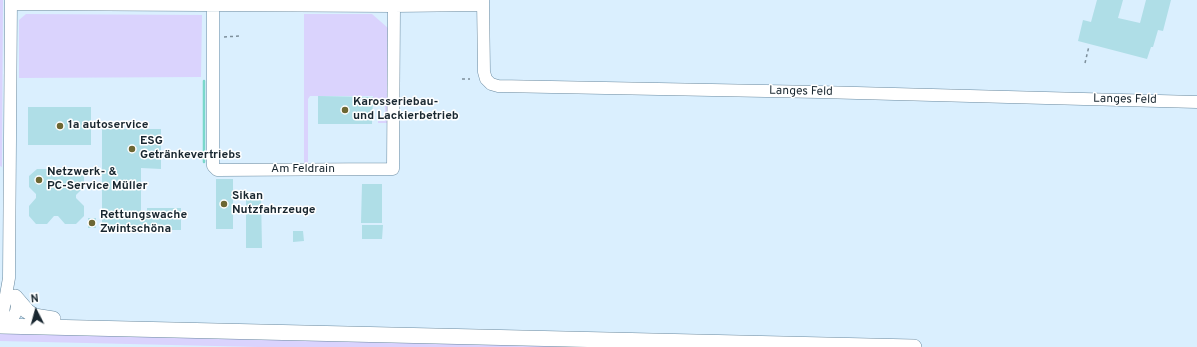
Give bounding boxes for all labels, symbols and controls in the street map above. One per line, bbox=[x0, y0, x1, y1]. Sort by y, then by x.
street label: Langes Feld bbox=[769, 84, 833, 100]
street label: Langes Feld bbox=[1093, 92, 1157, 108]
place label: Karosseriebau- und Lackierbetrieb bbox=[353, 96, 459, 124]
marker: Karosseriebau- und Lackierbetrieb bbox=[340, 105, 350, 115]
place label: 1a autoservice bbox=[68, 119, 148, 133]
marker: 1a autoservice bbox=[55, 121, 65, 131]
place label: ESG Getränkevertriebs bbox=[140, 135, 241, 163]
marker: ESG Getränkevertriebs bbox=[127, 144, 137, 154]
street label: Am Feldrain bbox=[271, 163, 335, 177]
place label: Netzwerk- & PC-Service Müller bbox=[47, 166, 148, 194]
marker: Netzwerk- & PC-Service Müller bbox=[34, 175, 44, 185]
place label: Sikan Nutzfahrzeuge bbox=[232, 190, 315, 218]
marker: Sikan Nutzfahrzeuge bbox=[219, 199, 229, 209]
place label: Rettungswache Zwintschöna bbox=[100, 209, 187, 237]
marker: Rettungswache Zwintschöna bbox=[87, 218, 97, 228]
north arrow bbox=[16, 291, 56, 331]
text: N bbox=[30, 292, 39, 306]

